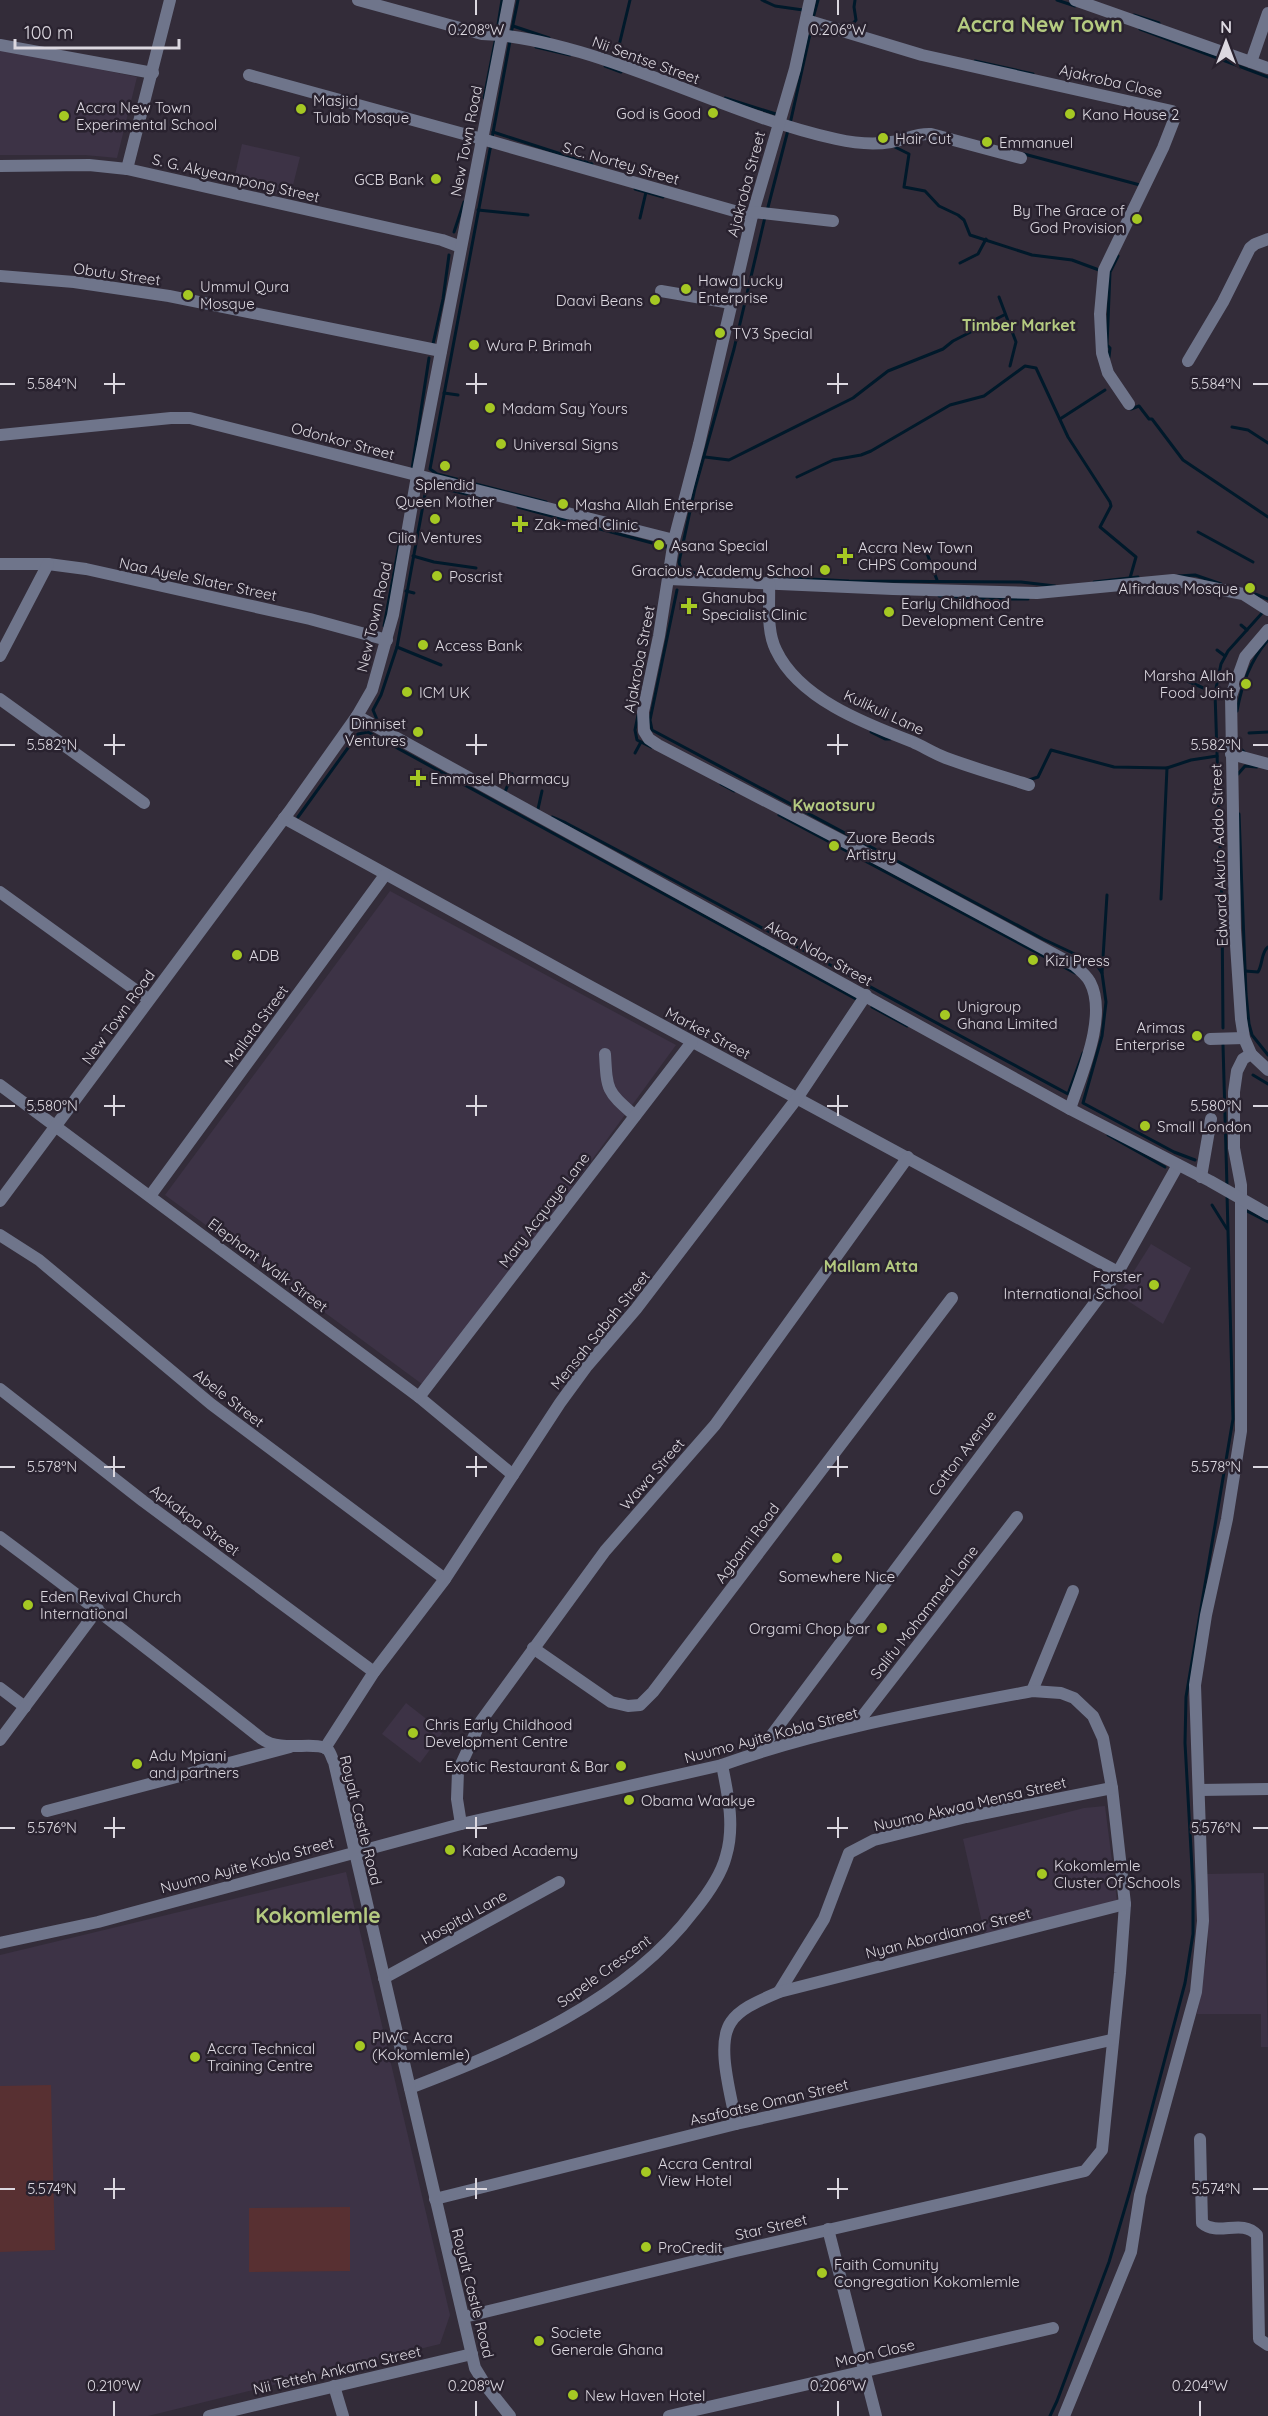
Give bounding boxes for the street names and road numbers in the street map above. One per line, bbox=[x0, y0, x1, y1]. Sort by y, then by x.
street label: Nii Sentse Street bbox=[590, 32, 702, 88]
street label: Ajakroba Close bbox=[1058, 60, 1164, 102]
street label: New Town Road bbox=[446, 84, 486, 198]
street label: Ajakroba Street bbox=[723, 129, 769, 239]
street label: S.C. Nortey Street bbox=[560, 137, 682, 189]
street label: S. G. Akyeampong Street bbox=[150, 149, 322, 207]
street label: Obutu Street bbox=[72, 258, 162, 290]
street label: Odonkor Street bbox=[289, 418, 397, 464]
street label: Naa Ayele Slater Street bbox=[117, 553, 279, 605]
street label: New Town Road bbox=[352, 560, 396, 674]
street label: Ajakroba Street bbox=[619, 604, 659, 714]
street label: Kulikuli Lane bbox=[841, 685, 927, 739]
street label: Edward Akufo Addo Street bbox=[1206, 763, 1232, 947]
street label: Akoa Ndor Street bbox=[762, 916, 876, 990]
street label: New Town Road bbox=[77, 966, 159, 1068]
street label: Mallata Street bbox=[220, 981, 292, 1071]
street label: Market Street bbox=[662, 1003, 754, 1063]
street label: Mary Acquaye Lane bbox=[494, 1149, 594, 1271]
street label: Elephant Walk Street bbox=[204, 1214, 332, 1316]
street label: Mensah Sabah Street bbox=[546, 1267, 654, 1393]
street label: Abele Street bbox=[190, 1365, 268, 1431]
street label: Cotton Avenue bbox=[924, 1407, 1000, 1499]
street label: Wawa Street bbox=[616, 1434, 688, 1514]
street label: Apkakpa Street bbox=[146, 1480, 244, 1560]
street label: Agbami Road bbox=[711, 1499, 783, 1587]
street label: Salifu Mohammed Lane bbox=[866, 1541, 982, 1683]
street label: Nuumo Ayite Kobla Street bbox=[682, 1703, 860, 1767]
street label: Royalt Castle Road bbox=[336, 1753, 386, 1887]
street label: Nuumo Akwaa Mensa Street bbox=[872, 1773, 1068, 1835]
street label: Nuumo Ayite Kobla Street bbox=[158, 1833, 336, 1897]
street label: Hospital Lane bbox=[418, 1886, 510, 1948]
street label: Nyan Abordiamor Street bbox=[863, 1903, 1033, 1963]
street label: Sapele Crescent bbox=[553, 1930, 655, 2012]
street label: Asafoatse Oman Street bbox=[688, 2075, 850, 2129]
street label: Star Street bbox=[733, 2209, 809, 2245]
street label: Royalt Castle Road bbox=[448, 2226, 498, 2360]
street label: Moon Close bbox=[833, 2335, 917, 2371]
street label: Nii Tetteh Ankama Street bbox=[251, 2341, 423, 2399]

